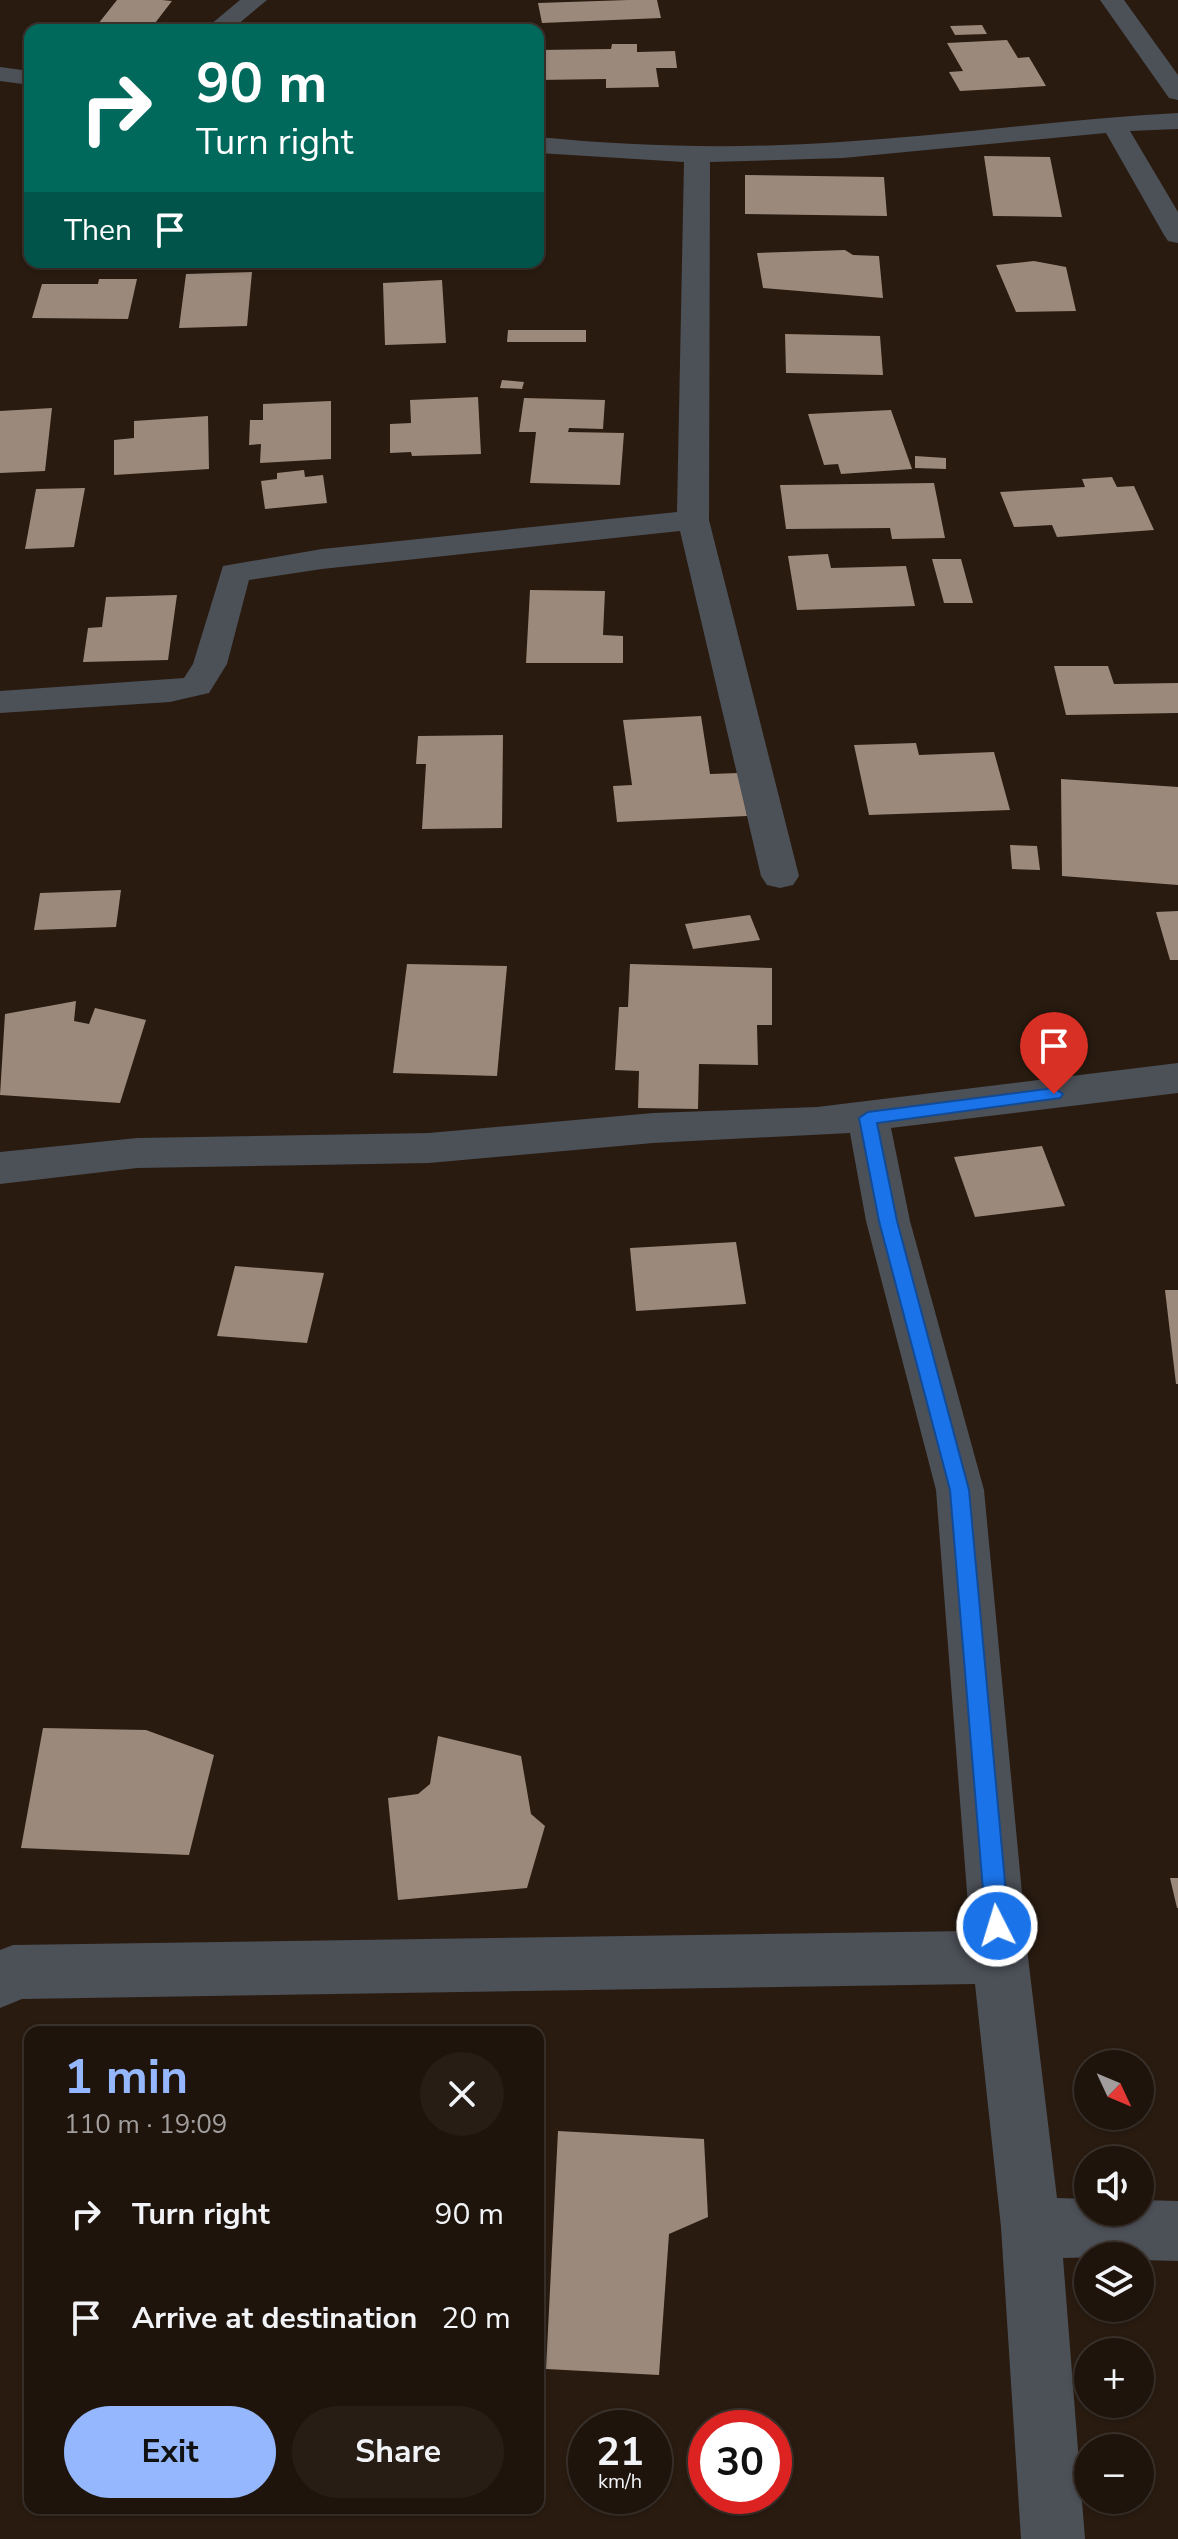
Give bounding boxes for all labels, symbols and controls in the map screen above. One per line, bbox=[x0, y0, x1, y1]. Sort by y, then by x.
text: 90 m bbox=[196, 45, 327, 122]
icon: right bbox=[64, 56, 168, 160]
text: Turn right bbox=[196, 118, 353, 167]
icon: arrive bbox=[148, 208, 192, 252]
text: Then bbox=[64, 210, 132, 251]
pin bbox=[1020, 1012, 1088, 1094]
icon: arrive bbox=[1032, 1024, 1076, 1068]
position arrow bbox=[955, 1884, 1039, 1968]
text: 1 min bbox=[64, 2044, 188, 2110]
north arrow bbox=[1074, 2050, 1154, 2130]
map controls bbox=[1074, 2050, 1154, 2514]
button: close bbox=[420, 2052, 504, 2136]
text: 110 m · 19:09 bbox=[64, 2107, 227, 2142]
button: sound bbox=[1074, 2146, 1154, 2226]
icon: right bbox=[64, 2192, 108, 2236]
text: Turn right bbox=[132, 2194, 270, 2235]
text: 90 m bbox=[435, 2194, 504, 2235]
button: layers bbox=[1074, 2242, 1154, 2322]
icon: arrive bbox=[64, 2296, 108, 2340]
text: Arrive at destination bbox=[132, 2298, 417, 2339]
text: 20 m bbox=[441, 2298, 511, 2339]
button: + bbox=[1074, 2338, 1154, 2418]
button: Exit bbox=[64, 2406, 276, 2498]
button: Share bbox=[292, 2406, 504, 2498]
speed limit sign: 30 bbox=[688, 2410, 792, 2514]
text: 21 bbox=[596, 2425, 644, 2479]
button: − bbox=[1074, 2434, 1154, 2514]
text: km/h bbox=[598, 2468, 642, 2495]

